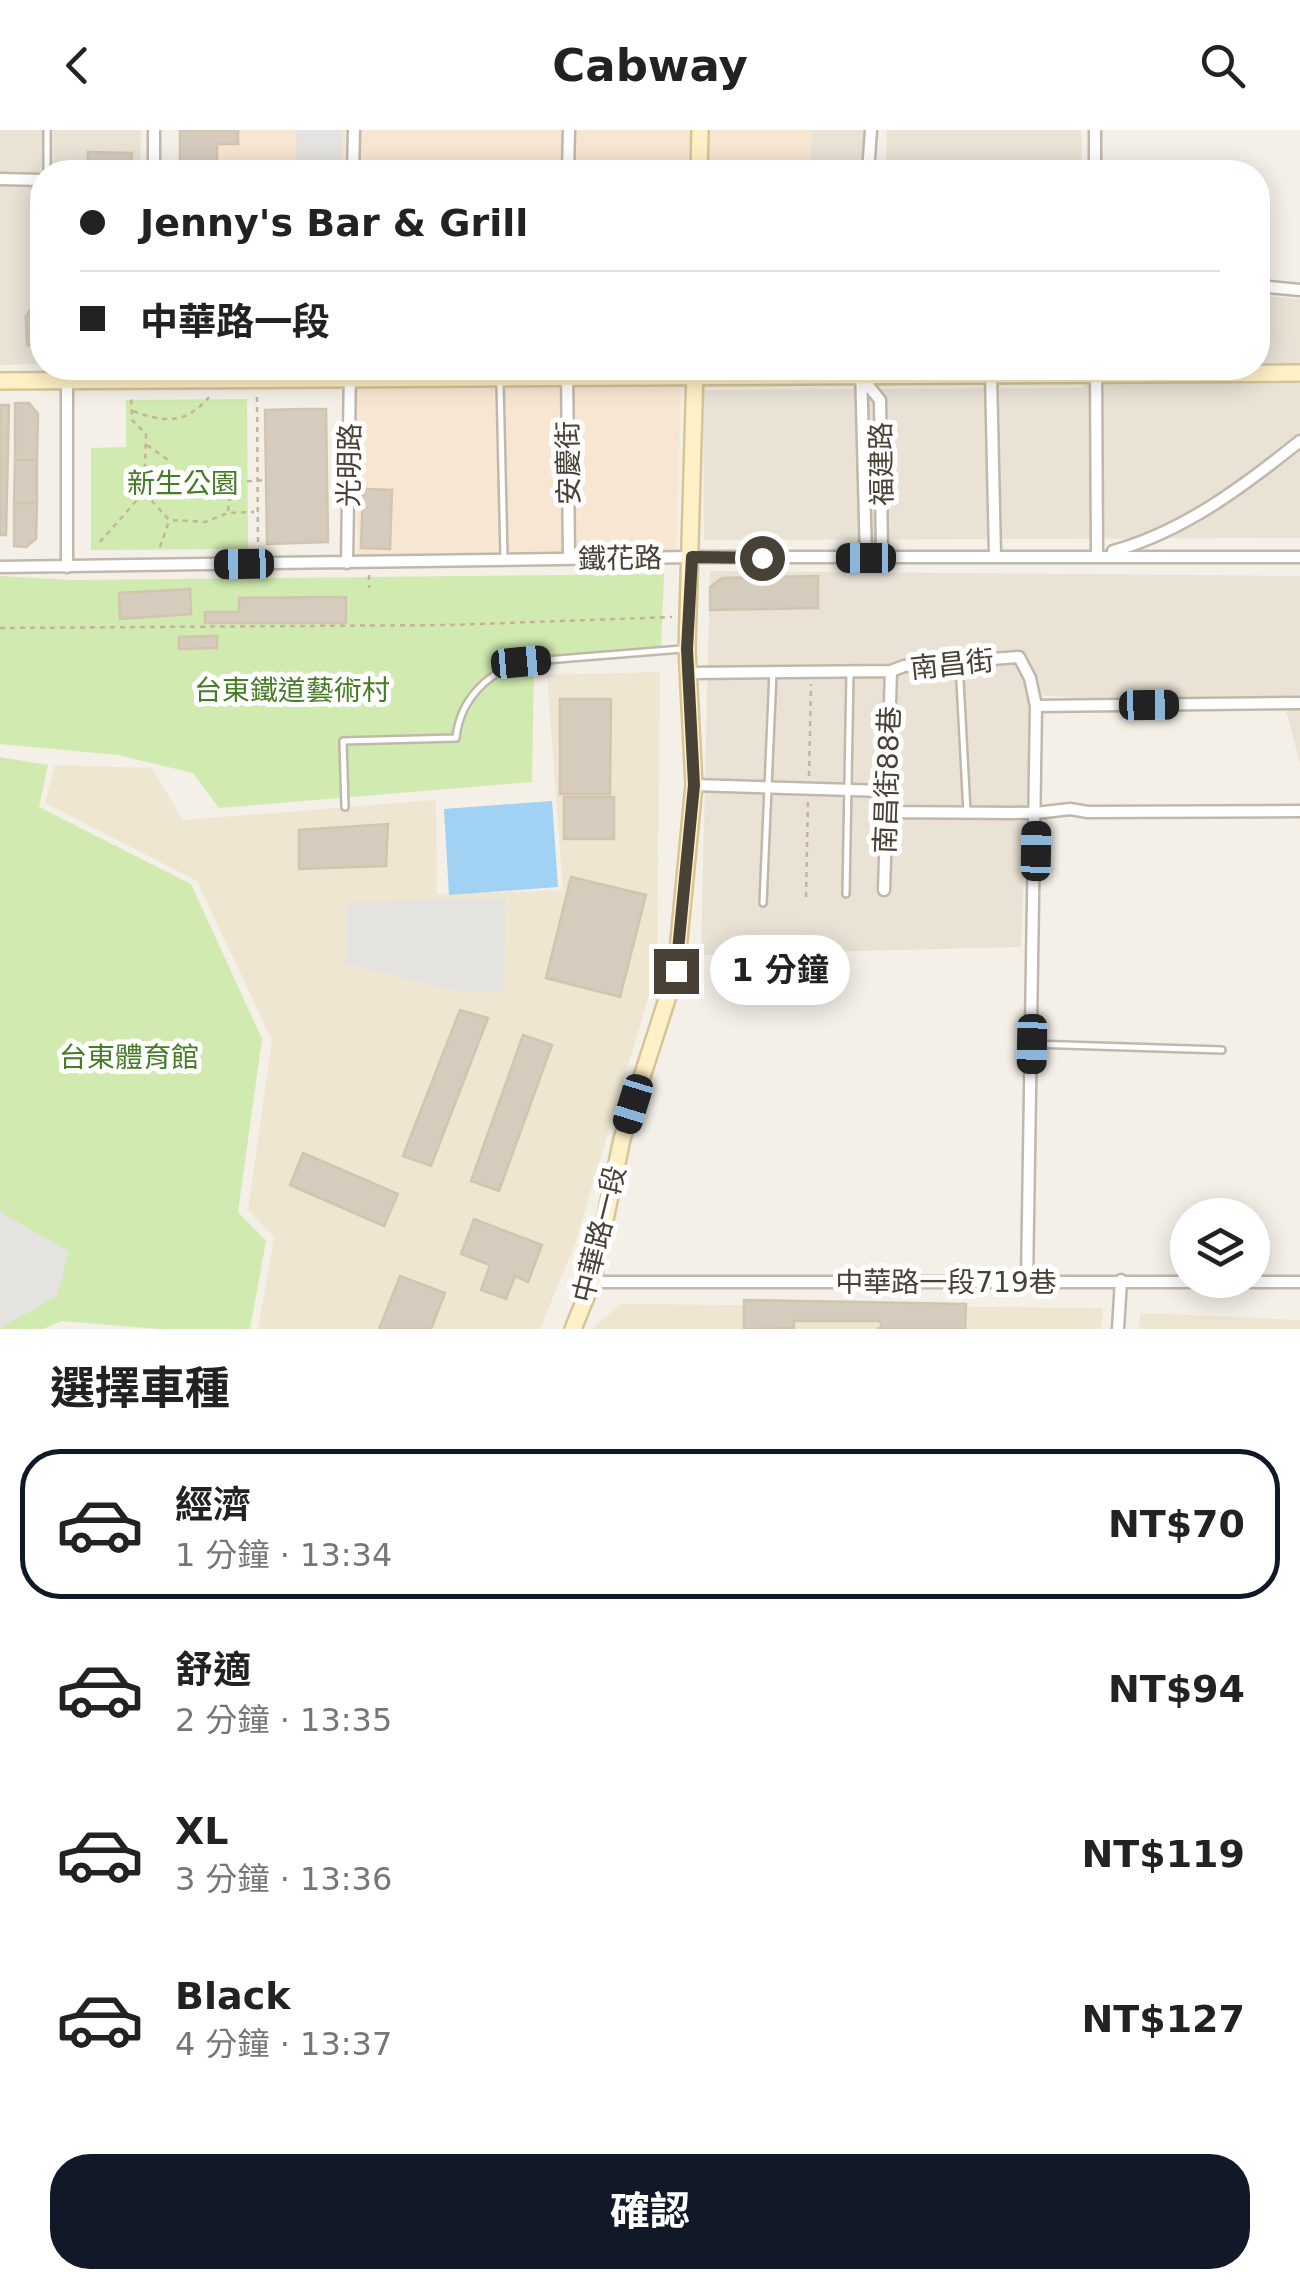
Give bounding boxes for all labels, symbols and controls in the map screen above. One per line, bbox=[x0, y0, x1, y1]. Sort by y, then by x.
icon: back bbox=[50, 38, 105, 93]
icon: search bbox=[1195, 38, 1250, 93]
text: Cabway bbox=[552, 39, 748, 92]
text: Jenny's Bar & Grill bbox=[140, 201, 528, 245]
text: 中華路一段 bbox=[140, 300, 330, 344]
street label: 安慶街 bbox=[551, 421, 586, 505]
street label: 福建路 bbox=[864, 422, 899, 506]
street label: 光明路 bbox=[332, 423, 367, 507]
park label: 新生公園 bbox=[127, 467, 239, 500]
route start bbox=[740, 536, 785, 581]
street label: 鐵花路 bbox=[578, 541, 662, 576]
car bbox=[836, 543, 896, 573]
car bbox=[214, 548, 274, 580]
car bbox=[490, 644, 552, 680]
street label: 南昌街 bbox=[909, 644, 996, 685]
park label: 台東鐵道藝術村 bbox=[194, 674, 390, 707]
car bbox=[1119, 689, 1179, 721]
street label: 南昌街88巷 bbox=[868, 706, 907, 854]
car bbox=[1020, 821, 1052, 881]
callout: 1 分鐘 bbox=[711, 936, 851, 1006]
route end bbox=[654, 949, 699, 994]
text: 1 分鐘 bbox=[731, 951, 829, 989]
car bbox=[1016, 1014, 1048, 1074]
park label: 台東體育館 bbox=[59, 1041, 199, 1074]
car bbox=[610, 1071, 656, 1137]
street label: 中華路一段 bbox=[567, 1162, 632, 1306]
map controls bbox=[1170, 1198, 1270, 1298]
button: layers bbox=[1170, 1198, 1270, 1298]
street label: 中華路一段719巷 bbox=[835, 1266, 1057, 1299]
text: 選擇車種 bbox=[50, 1362, 230, 1415]
icon: car bbox=[55, 1479, 145, 1569]
text: 經濟 bbox=[175, 1483, 251, 1527]
text: NT$70 bbox=[1108, 1502, 1245, 1546]
text: 1 分鐘 · 13:34 bbox=[175, 1536, 392, 1574]
icon: car bbox=[55, 1644, 145, 1734]
text: 舒適 bbox=[175, 1648, 251, 1692]
text: NT$94 bbox=[1108, 1667, 1245, 1711]
text: 2 分鐘 · 13:35 bbox=[175, 1701, 392, 1739]
icon: car bbox=[55, 1809, 145, 1899]
text: XL bbox=[175, 1809, 229, 1853]
text: NT$119 bbox=[1082, 1832, 1245, 1876]
text: 3 分鐘 · 13:36 bbox=[175, 1860, 392, 1898]
icon: car bbox=[55, 1974, 145, 2064]
text: Black bbox=[175, 1974, 290, 2018]
text: NT$127 bbox=[1082, 1997, 1245, 2041]
text: 4 分鐘 · 13:37 bbox=[175, 2025, 392, 2063]
button: 確認 bbox=[50, 2154, 1250, 2269]

